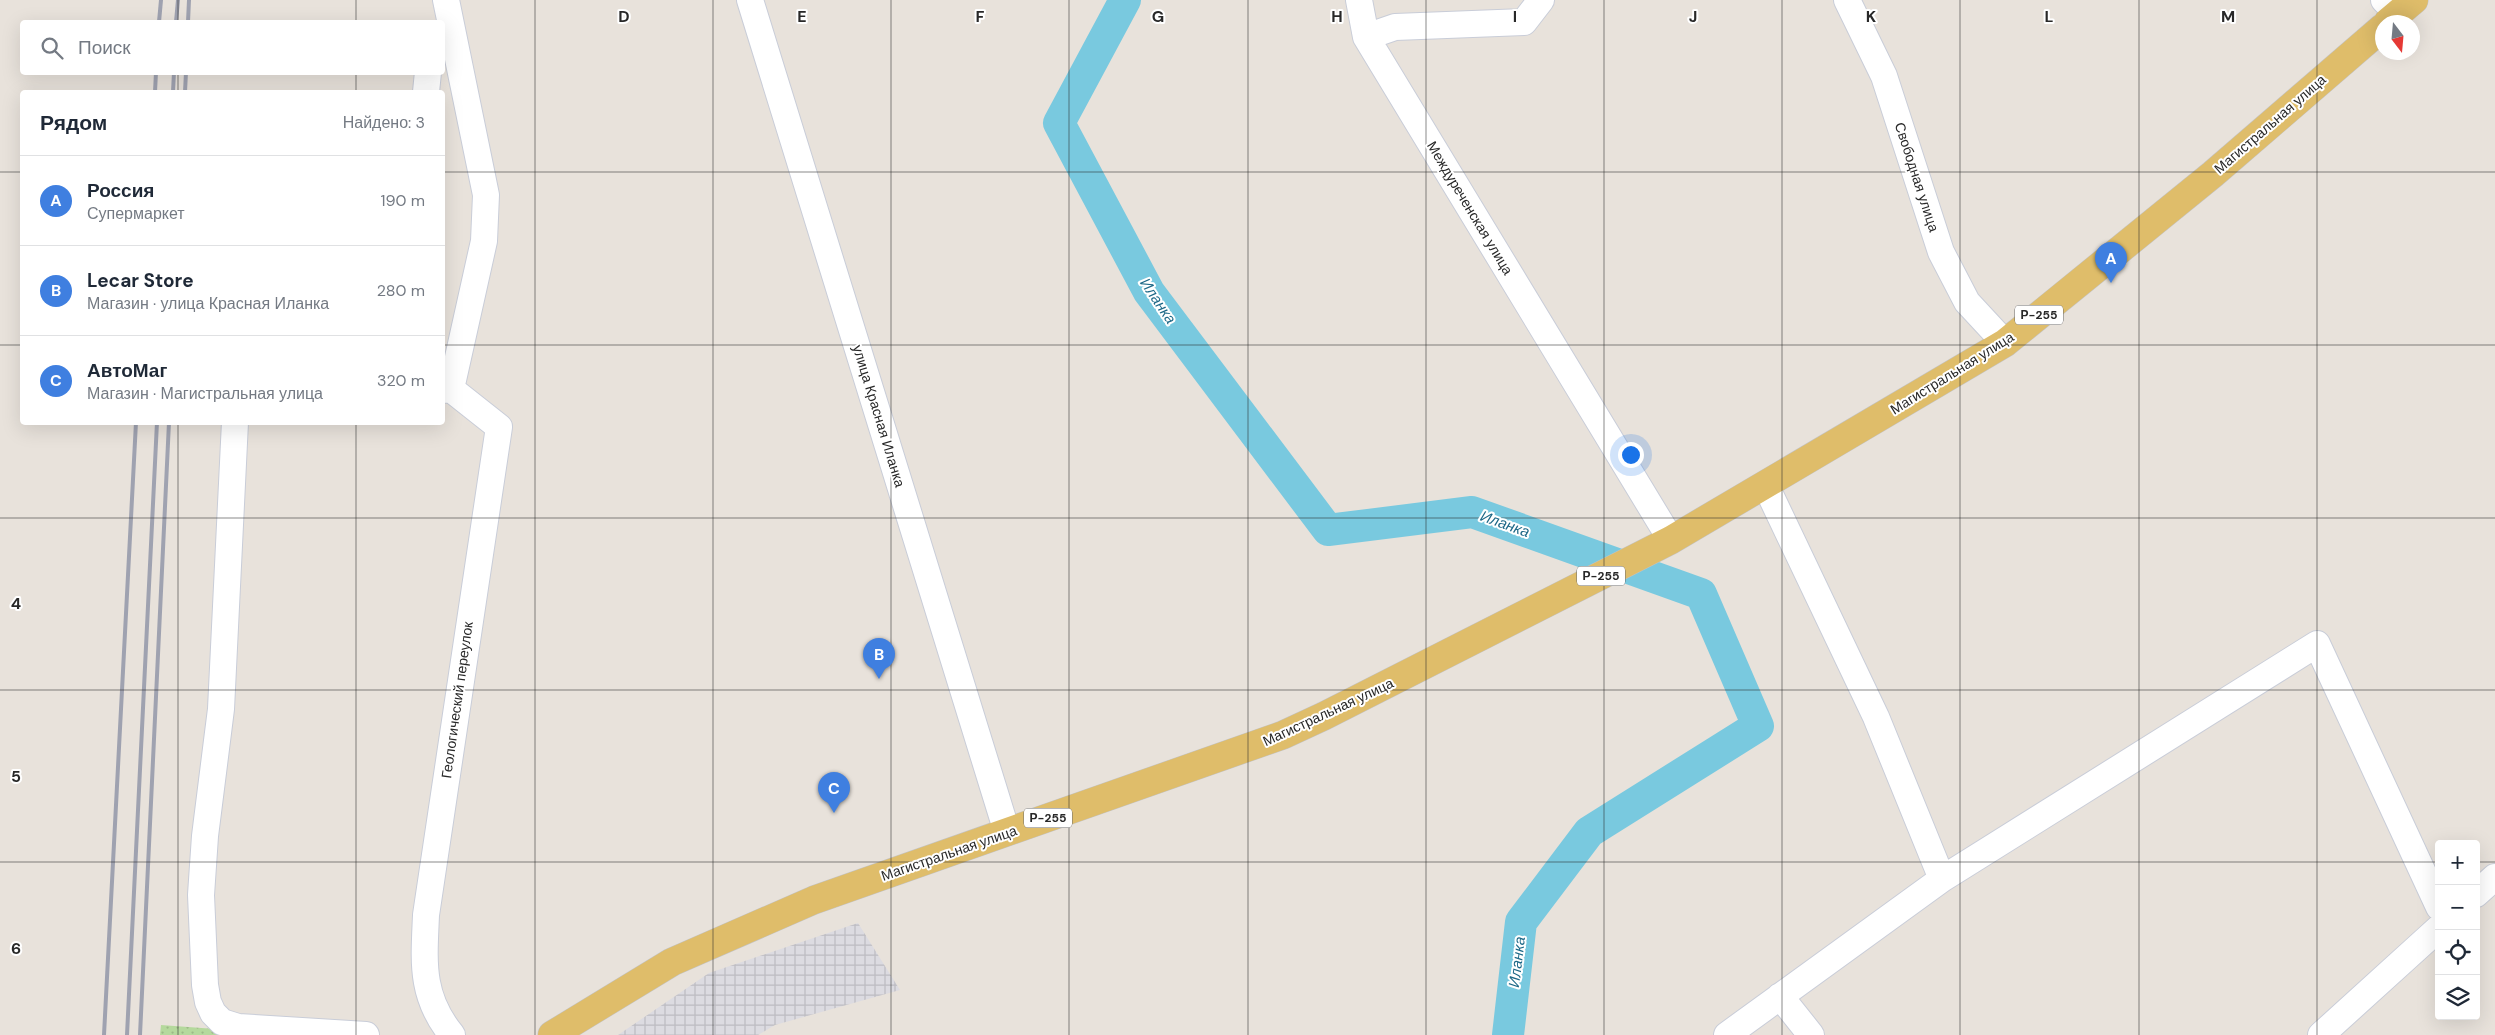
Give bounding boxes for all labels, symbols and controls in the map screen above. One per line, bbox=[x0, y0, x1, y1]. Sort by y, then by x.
text: D bbox=[618, 6, 630, 27]
text: E bbox=[797, 6, 807, 27]
text: F bbox=[976, 6, 985, 27]
text: G bbox=[1152, 6, 1164, 27]
text: H bbox=[1331, 6, 1343, 27]
text: I bbox=[1513, 6, 1517, 27]
text: J bbox=[1689, 6, 1697, 27]
text: K bbox=[1866, 6, 1877, 27]
text: L bbox=[2045, 6, 2054, 27]
text: M bbox=[2221, 6, 2235, 27]
north arrow bbox=[2375, 15, 2420, 60]
search box bbox=[20, 20, 445, 75]
icon: search bbox=[38, 34, 66, 62]
text: Поиск bbox=[78, 35, 131, 60]
street label: Магистральная улица bbox=[2210, 70, 2330, 177]
text: Рядом bbox=[40, 109, 107, 137]
text: Найдено: 3 bbox=[343, 112, 425, 133]
street label: Свободная улица bbox=[1891, 120, 1943, 234]
street label: Междуреченская улица bbox=[1423, 138, 1517, 278]
text: Россия bbox=[87, 178, 154, 203]
text: A bbox=[50, 190, 62, 211]
text: 190 m bbox=[381, 190, 425, 211]
text: Супермаркет bbox=[87, 203, 185, 224]
pin: A bbox=[2095, 242, 2127, 283]
text: Lecar Store bbox=[87, 268, 194, 293]
water label: Иланка bbox=[1135, 274, 1181, 328]
text: B bbox=[51, 280, 61, 301]
text: 280 m bbox=[377, 280, 425, 301]
text: Магазин · улица Красная Иланка bbox=[87, 293, 329, 314]
road number: Р-255 bbox=[2015, 306, 2063, 324]
street label: Магистральная улица bbox=[1887, 328, 2017, 418]
street label: улица Красная Иланка bbox=[849, 343, 909, 489]
text: АвтоМаг bbox=[87, 358, 167, 383]
text: C bbox=[50, 370, 62, 391]
text: 320 m bbox=[377, 370, 425, 391]
text: Магазин · Магистральная улица bbox=[87, 383, 323, 404]
your location bbox=[1618, 442, 1644, 468]
water label: Иланка bbox=[1478, 506, 1532, 542]
road number: Р-255 bbox=[1577, 566, 1625, 586]
text: 4 bbox=[11, 593, 21, 614]
street label: Геологический переулок bbox=[437, 620, 477, 780]
pin: B bbox=[863, 638, 895, 679]
street label: Магистральная улица bbox=[1260, 674, 1396, 750]
text: 5 bbox=[11, 766, 21, 787]
pin: C bbox=[818, 772, 850, 813]
road number: Р-255 bbox=[1024, 808, 1072, 828]
street label: Магистральная улица bbox=[879, 821, 1019, 885]
map controls bbox=[2435, 840, 2480, 1020]
button: + bbox=[2435, 840, 2480, 885]
button: − bbox=[2435, 885, 2480, 930]
button: locate bbox=[2435, 930, 2480, 975]
water label: Иланка bbox=[1504, 935, 1530, 989]
text: 6 bbox=[11, 938, 21, 959]
button: layers bbox=[2435, 975, 2480, 1020]

